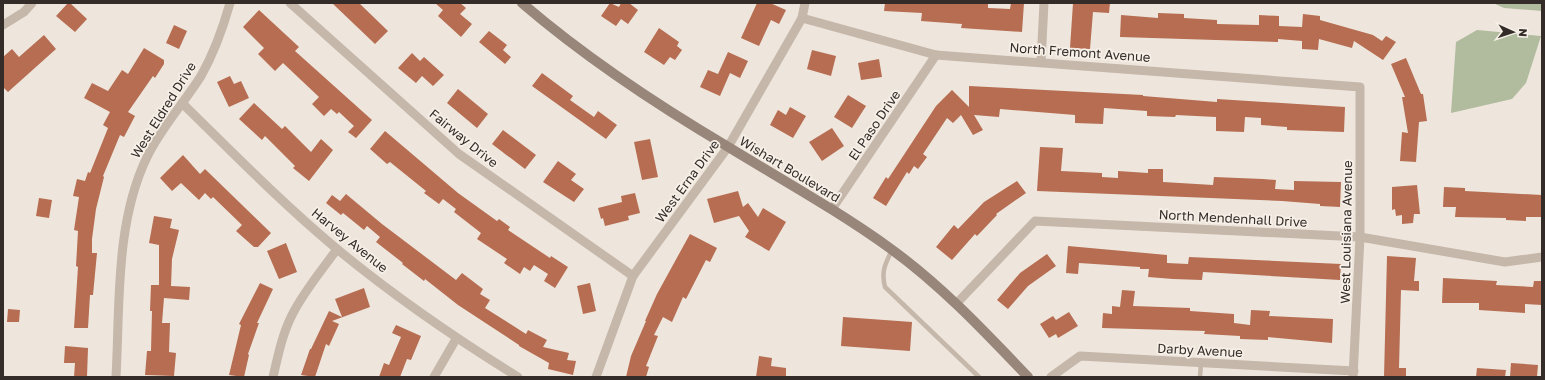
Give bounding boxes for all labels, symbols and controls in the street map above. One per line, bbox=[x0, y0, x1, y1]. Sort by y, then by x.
north arrow bbox=[1493, 12, 1533, 52]
text: N bbox=[1517, 28, 1530, 37]
street label: North Fremont Avenue bbox=[1009, 39, 1151, 65]
street label: West Eldred Drive bbox=[127, 59, 199, 161]
street label: El Paso Drive bbox=[845, 87, 903, 163]
street label: Fairway Drive bbox=[426, 105, 502, 171]
street label: Wishart Boulevard bbox=[737, 133, 843, 205]
street label: West Erna Drive bbox=[652, 136, 722, 226]
street label: West Louisiana Avenue bbox=[1337, 160, 1355, 304]
street label: Harvey Avenue bbox=[309, 204, 391, 276]
street label: North Mendenhall Drive bbox=[1158, 206, 1308, 230]
street label: Darby Avenue bbox=[1157, 340, 1243, 360]

